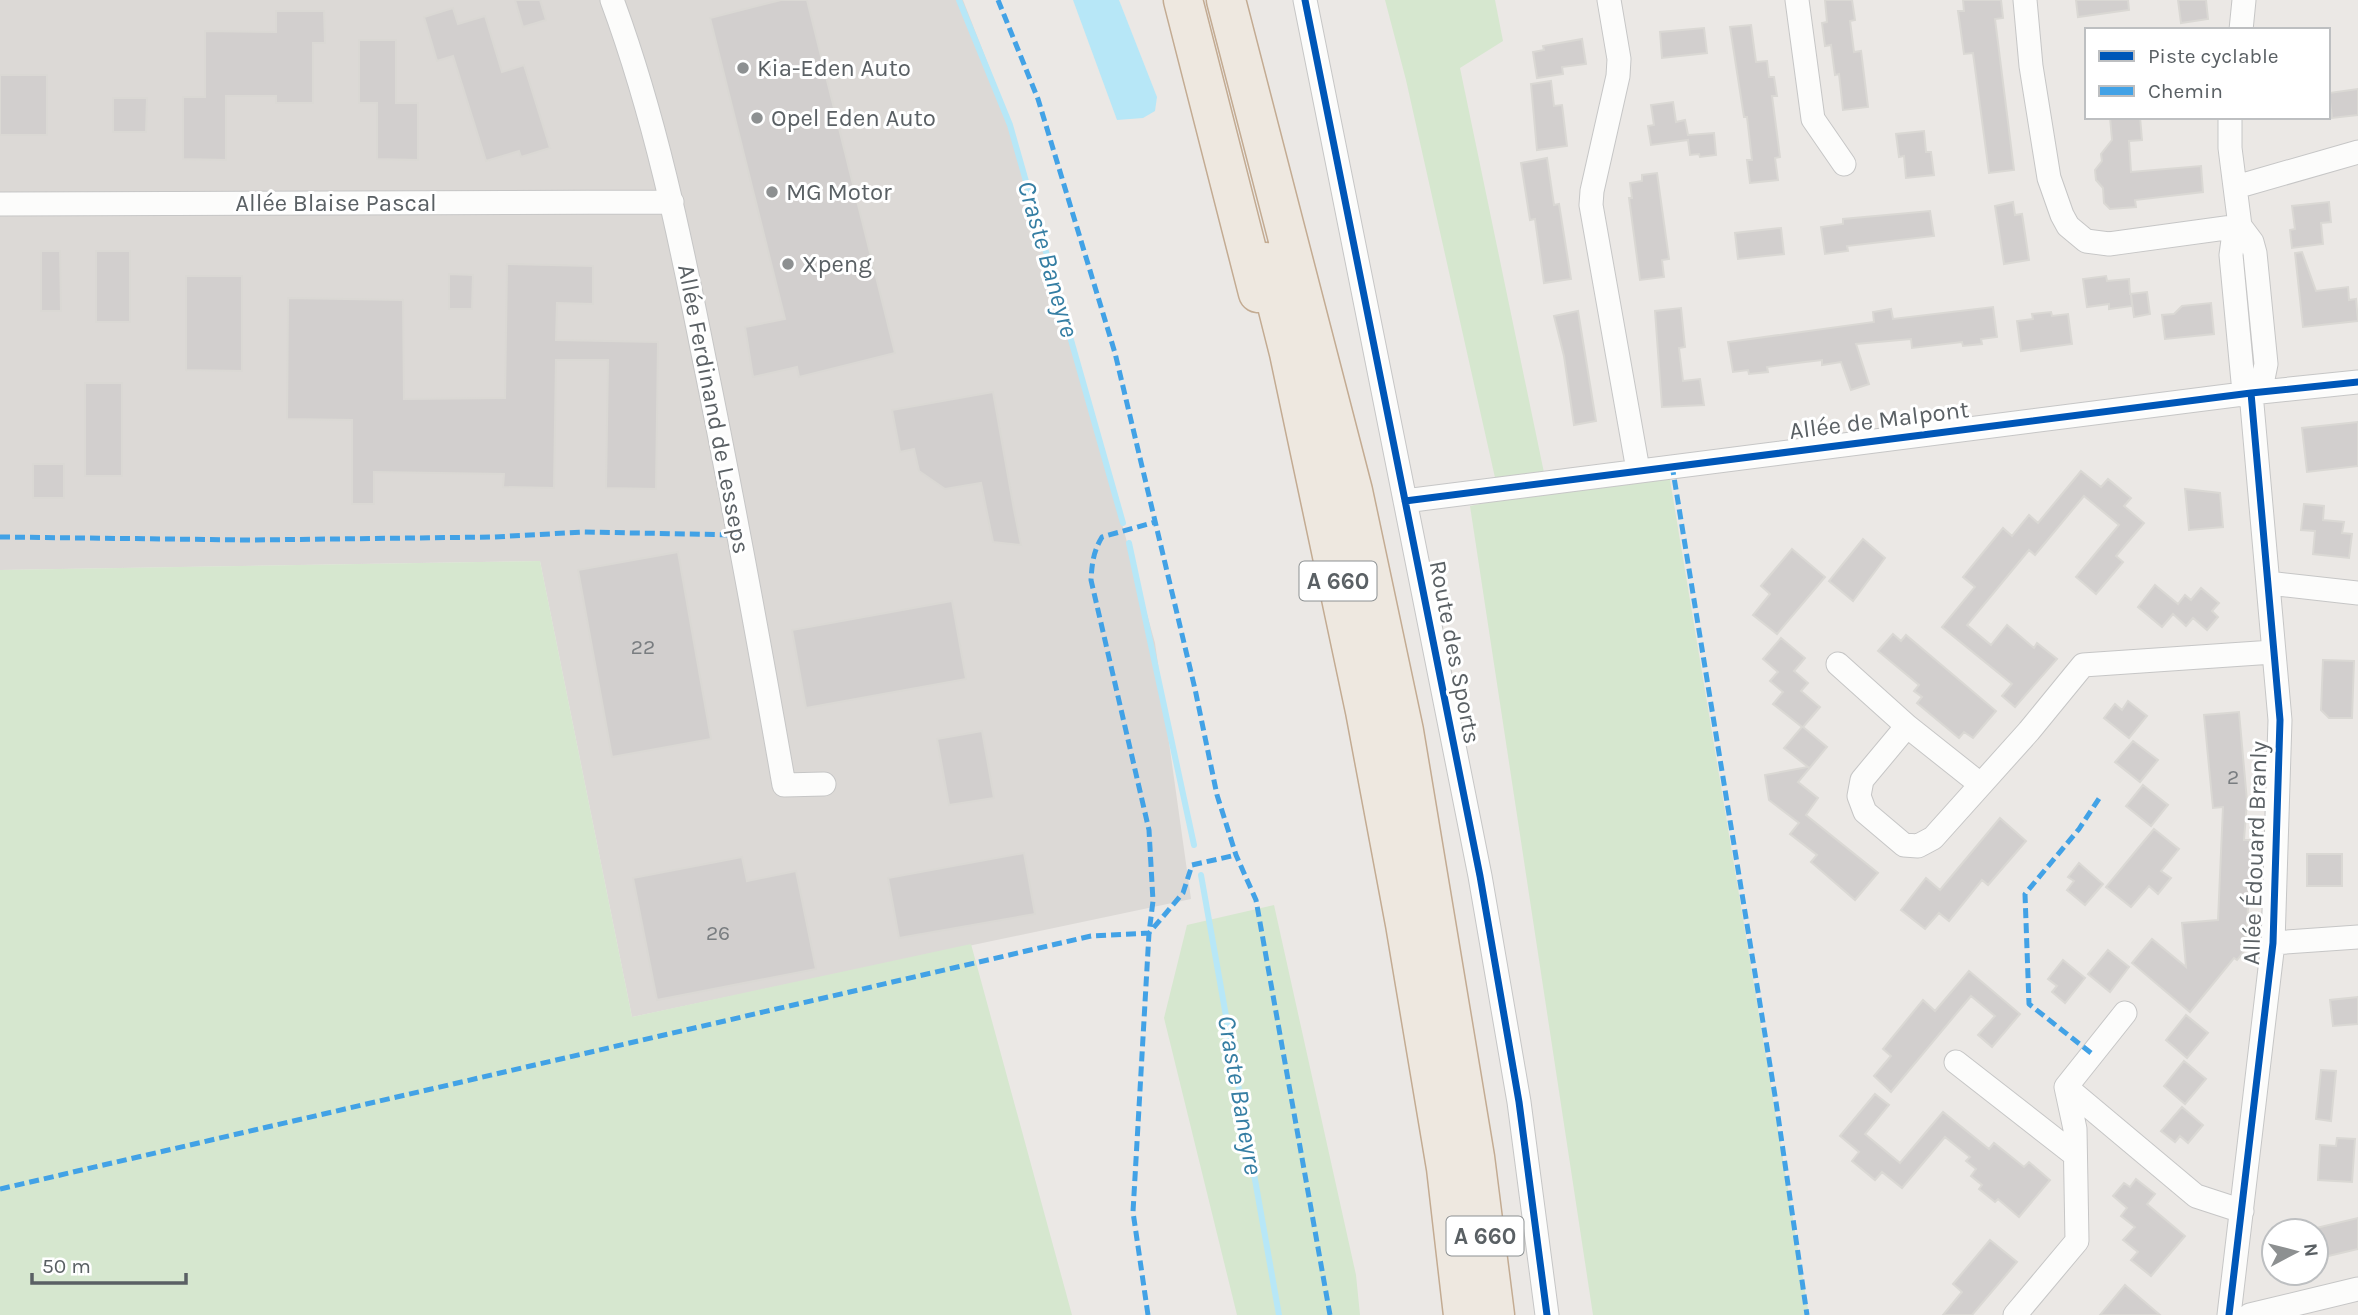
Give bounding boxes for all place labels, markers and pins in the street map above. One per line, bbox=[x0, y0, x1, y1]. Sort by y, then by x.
place label: Kia-Eden Auto bbox=[757, 54, 911, 82]
marker: Kia-Eden Auto bbox=[735, 60, 751, 76]
place label: Opel Eden Auto bbox=[771, 104, 936, 132]
marker: Opel Eden Auto bbox=[749, 110, 765, 126]
place label: MG Motor bbox=[786, 178, 892, 206]
marker: MG Motor bbox=[764, 184, 780, 200]
place label: Xpeng bbox=[802, 250, 872, 278]
marker: Xpeng bbox=[780, 256, 796, 272]

